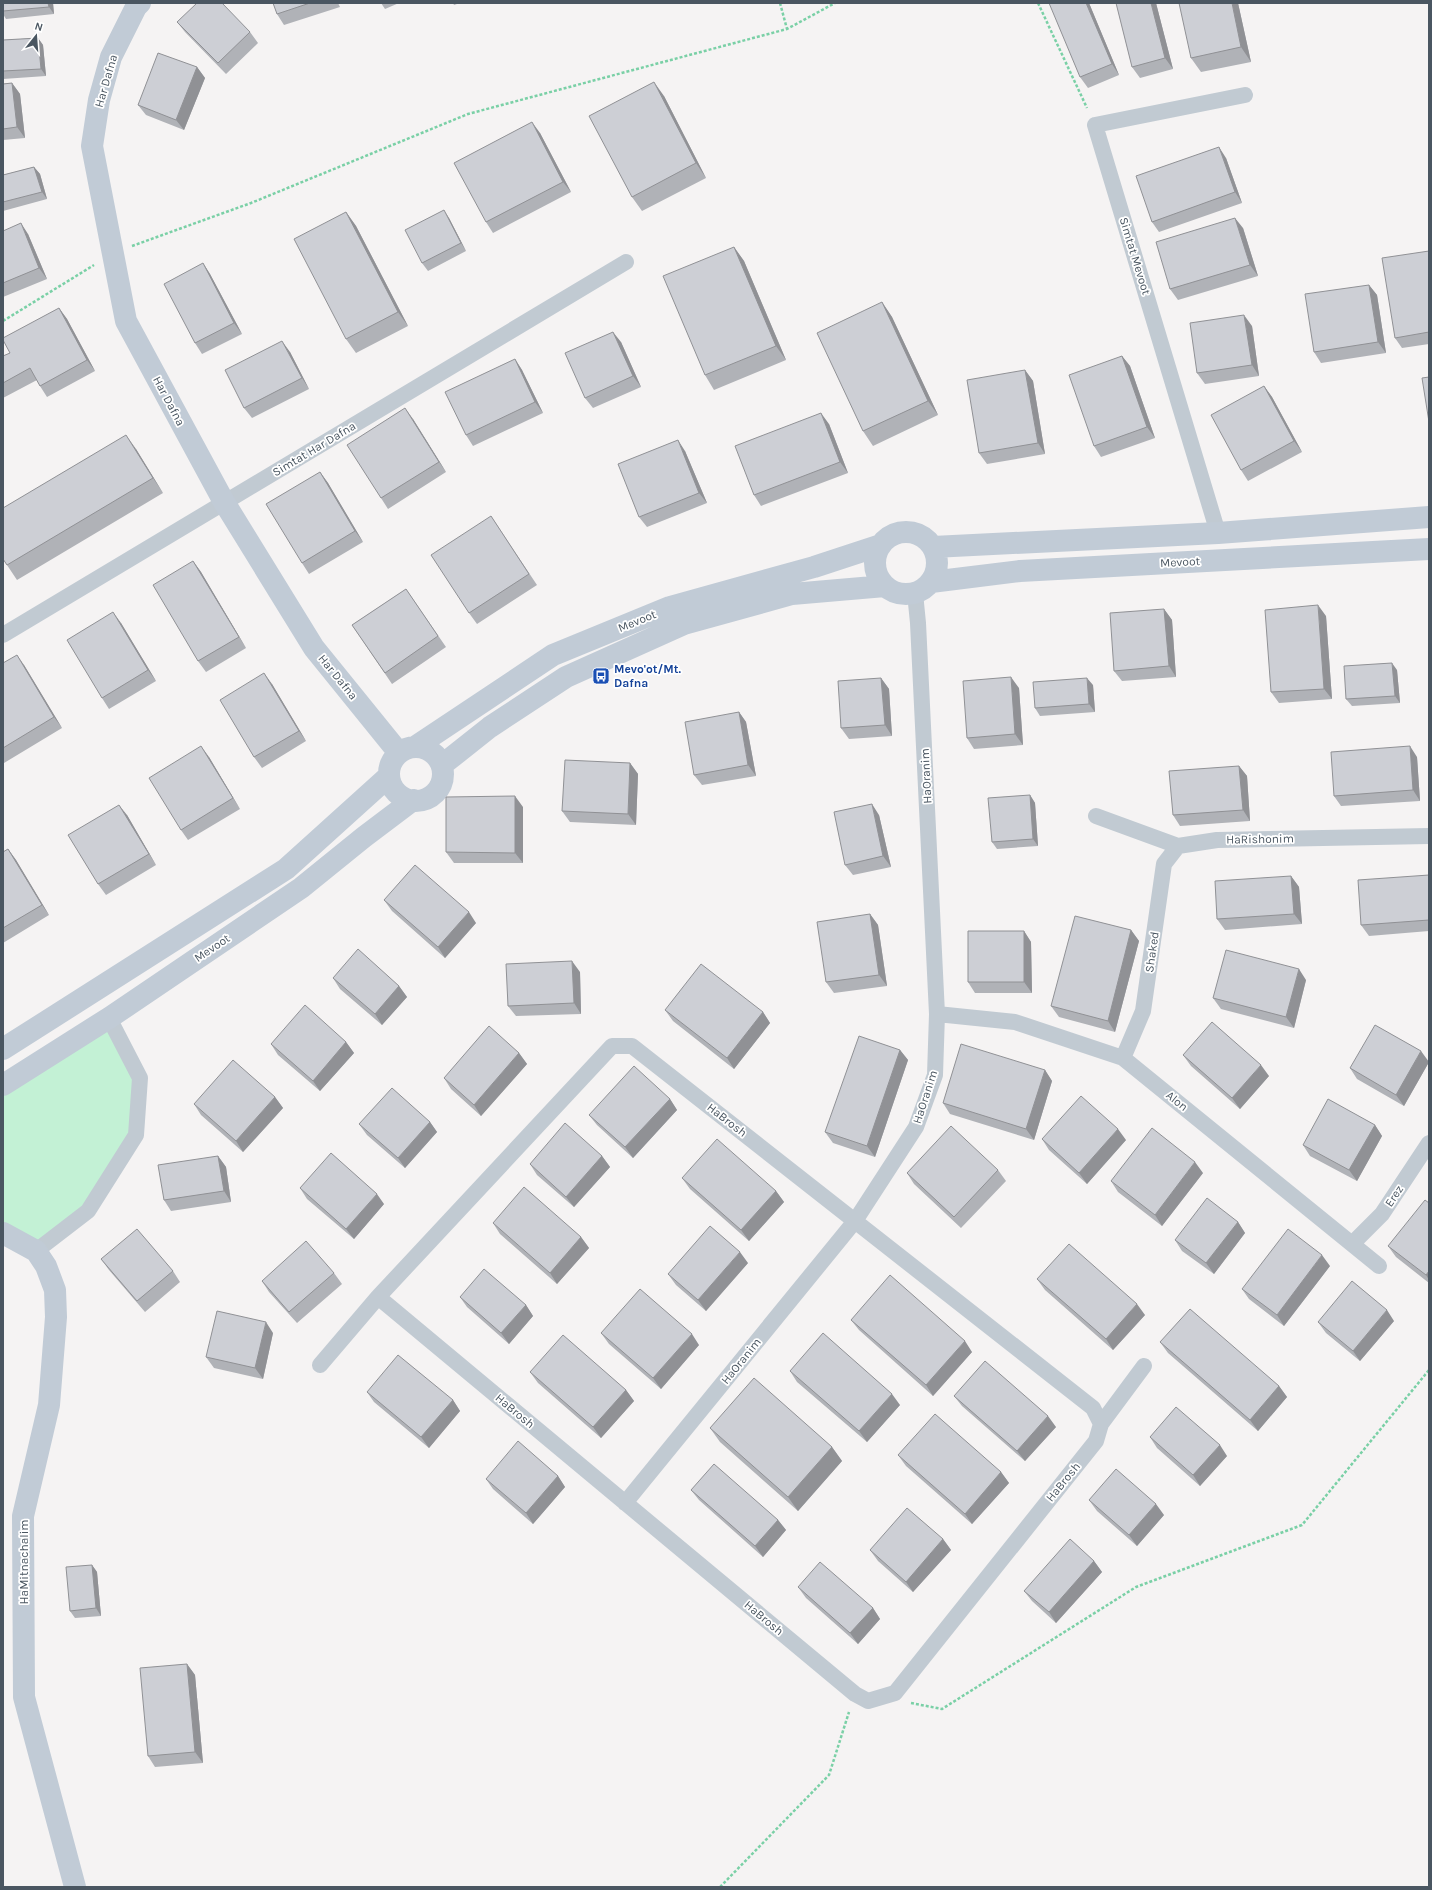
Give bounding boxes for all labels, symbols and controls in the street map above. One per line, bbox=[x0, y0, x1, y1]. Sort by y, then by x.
north arrow bbox=[16, 16, 56, 56]
text: N bbox=[33, 20, 44, 34]
street label: Har Dafna bbox=[92, 53, 120, 109]
street label: Simtat Mevoot bbox=[1117, 215, 1154, 297]
street label: Har Dafna bbox=[150, 374, 188, 428]
street label: Simtat Har Dafna bbox=[270, 419, 358, 479]
street label: Mevoot bbox=[1160, 554, 1201, 570]
street label: Mevoot bbox=[616, 607, 659, 635]
street label: Har Dafna bbox=[315, 651, 361, 703]
place label: Mevo'ot/Mt. Dafna bbox=[614, 662, 681, 690]
bus stop icon: Mevo'ot/Mt. Dafna bbox=[591, 666, 611, 686]
street label: HaOranim bbox=[918, 748, 934, 804]
street label: HaRishonim bbox=[1226, 831, 1294, 847]
street label: Mevoot bbox=[192, 931, 233, 965]
street label: Shaked bbox=[1142, 931, 1162, 973]
street label: HaOranim bbox=[910, 1069, 940, 1125]
street label: Alon bbox=[1163, 1088, 1191, 1114]
street label: HaBrosh bbox=[704, 1100, 750, 1140]
street label: Erez bbox=[1382, 1182, 1406, 1209]
street label: HaOranim bbox=[718, 1335, 764, 1387]
street label: HaBrosh bbox=[493, 1391, 537, 1431]
street label: HaBrosh bbox=[1043, 1460, 1083, 1504]
street label: HaMitnachalim bbox=[17, 1520, 31, 1604]
street label: HaBrosh bbox=[742, 1598, 786, 1638]

